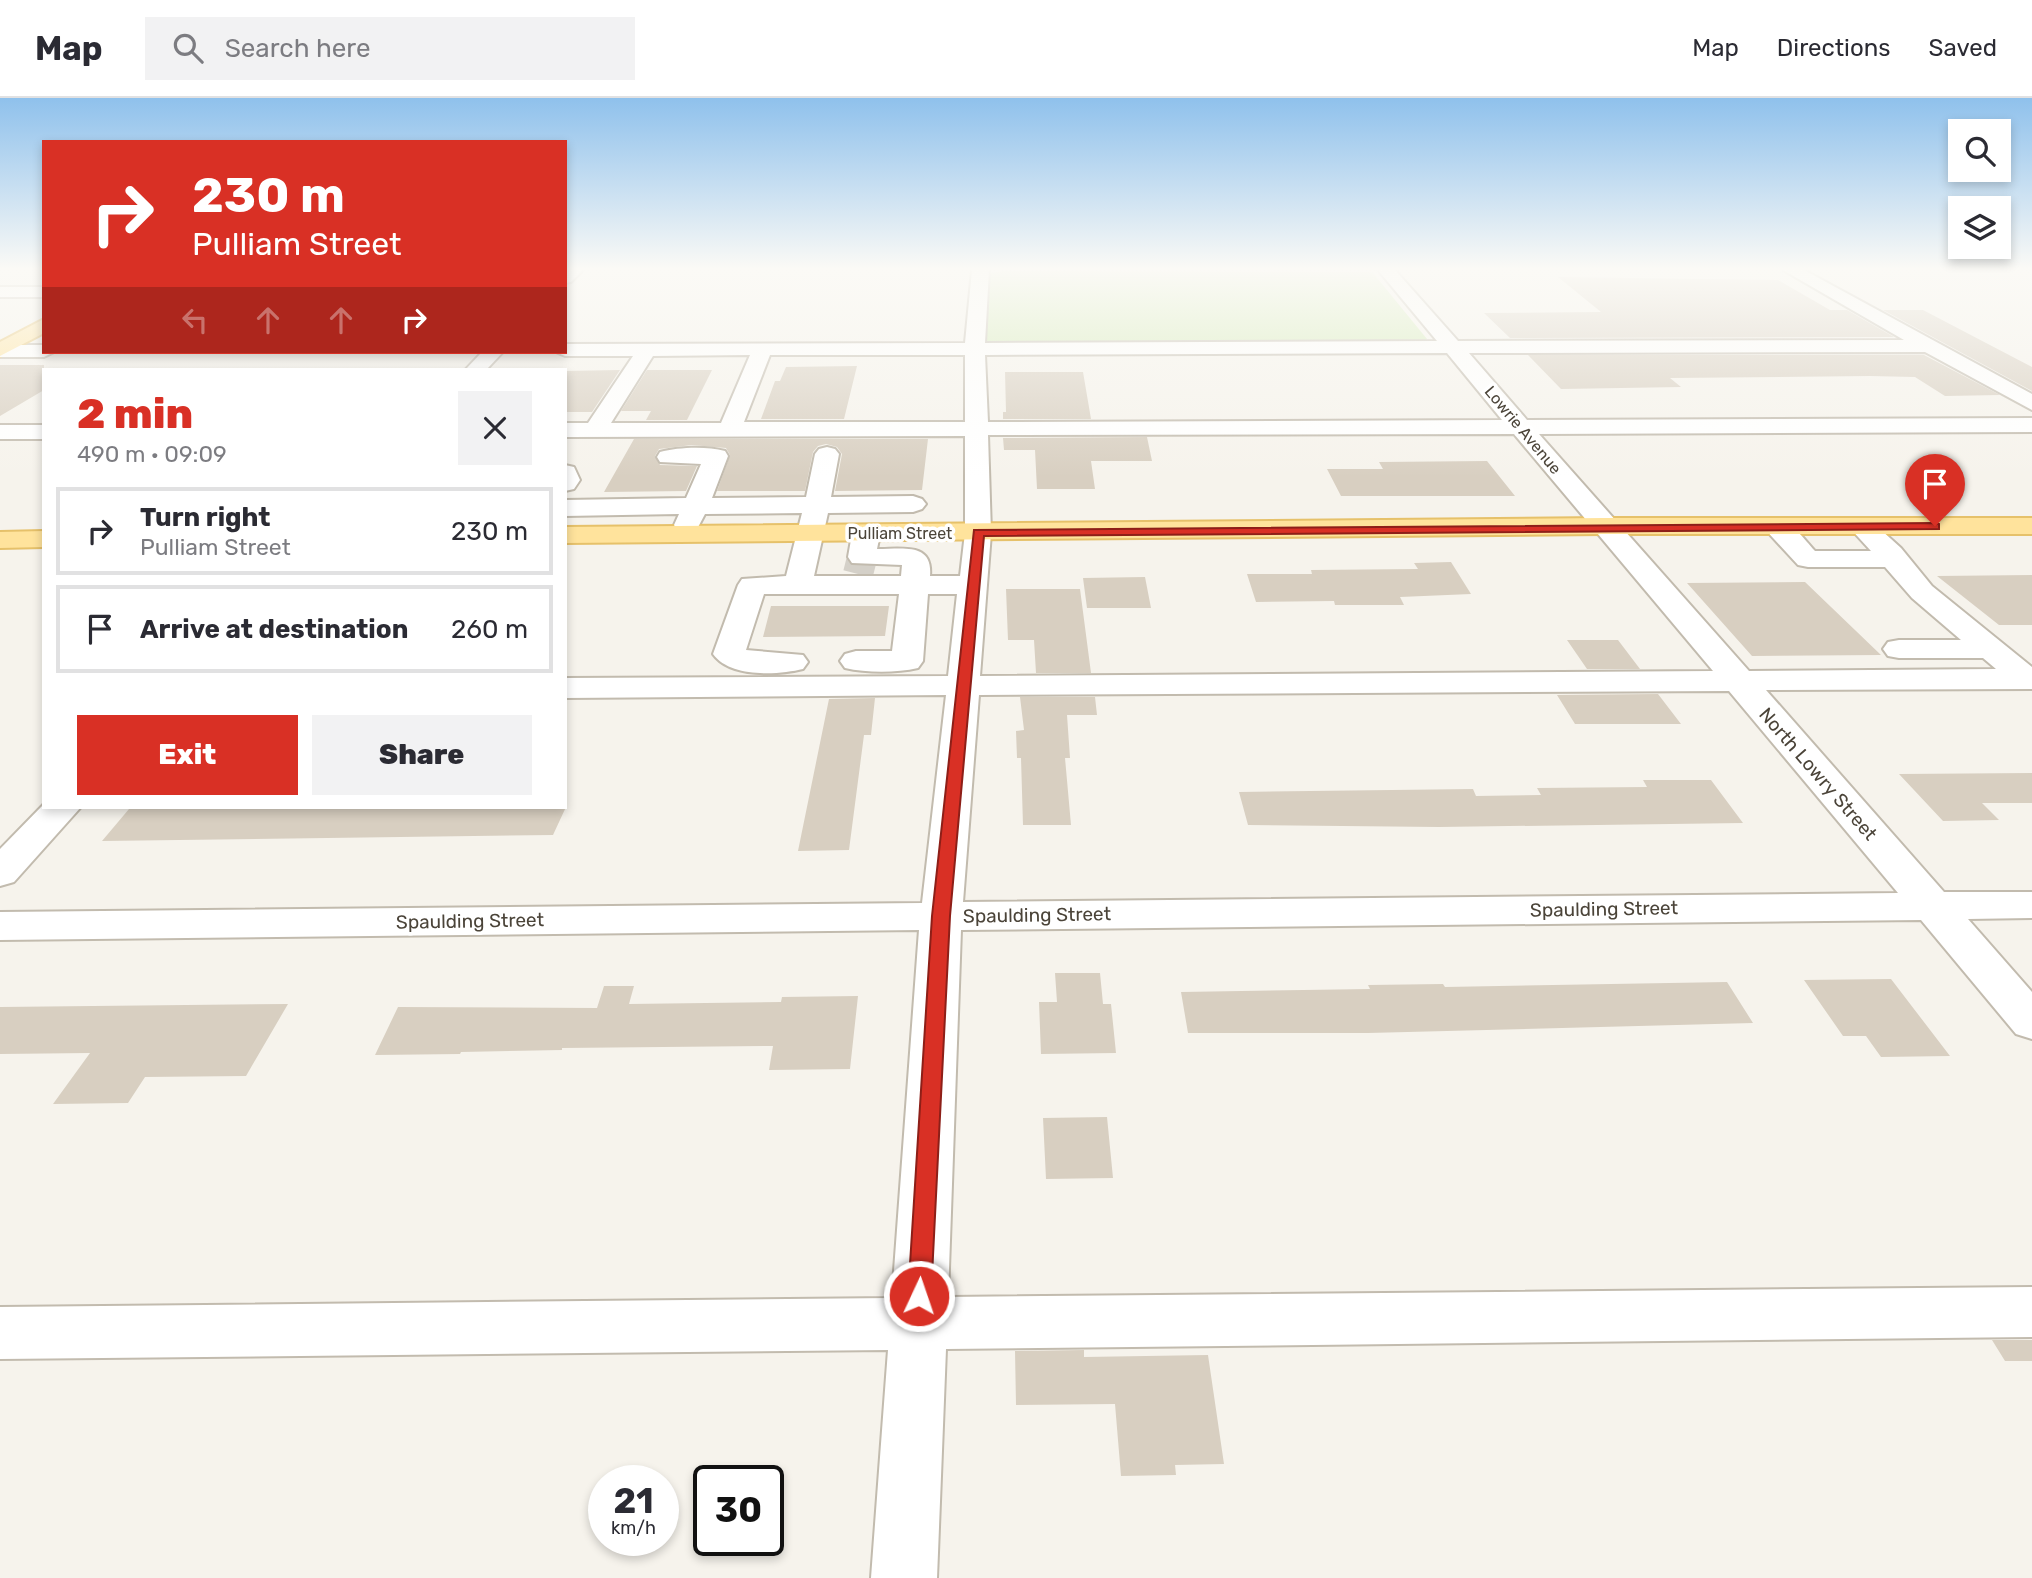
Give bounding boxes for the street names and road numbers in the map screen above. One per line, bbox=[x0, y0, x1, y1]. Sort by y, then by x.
street label: Lowrie Avenue bbox=[1481, 382, 1565, 478]
street label: Pulliam Street bbox=[848, 524, 952, 543]
street label: North Lowry Street bbox=[1754, 703, 1882, 845]
street label: Spaulding Street bbox=[1530, 896, 1679, 922]
street label: Spaulding Street bbox=[963, 902, 1112, 928]
street label: Spaulding Street bbox=[396, 908, 545, 934]

